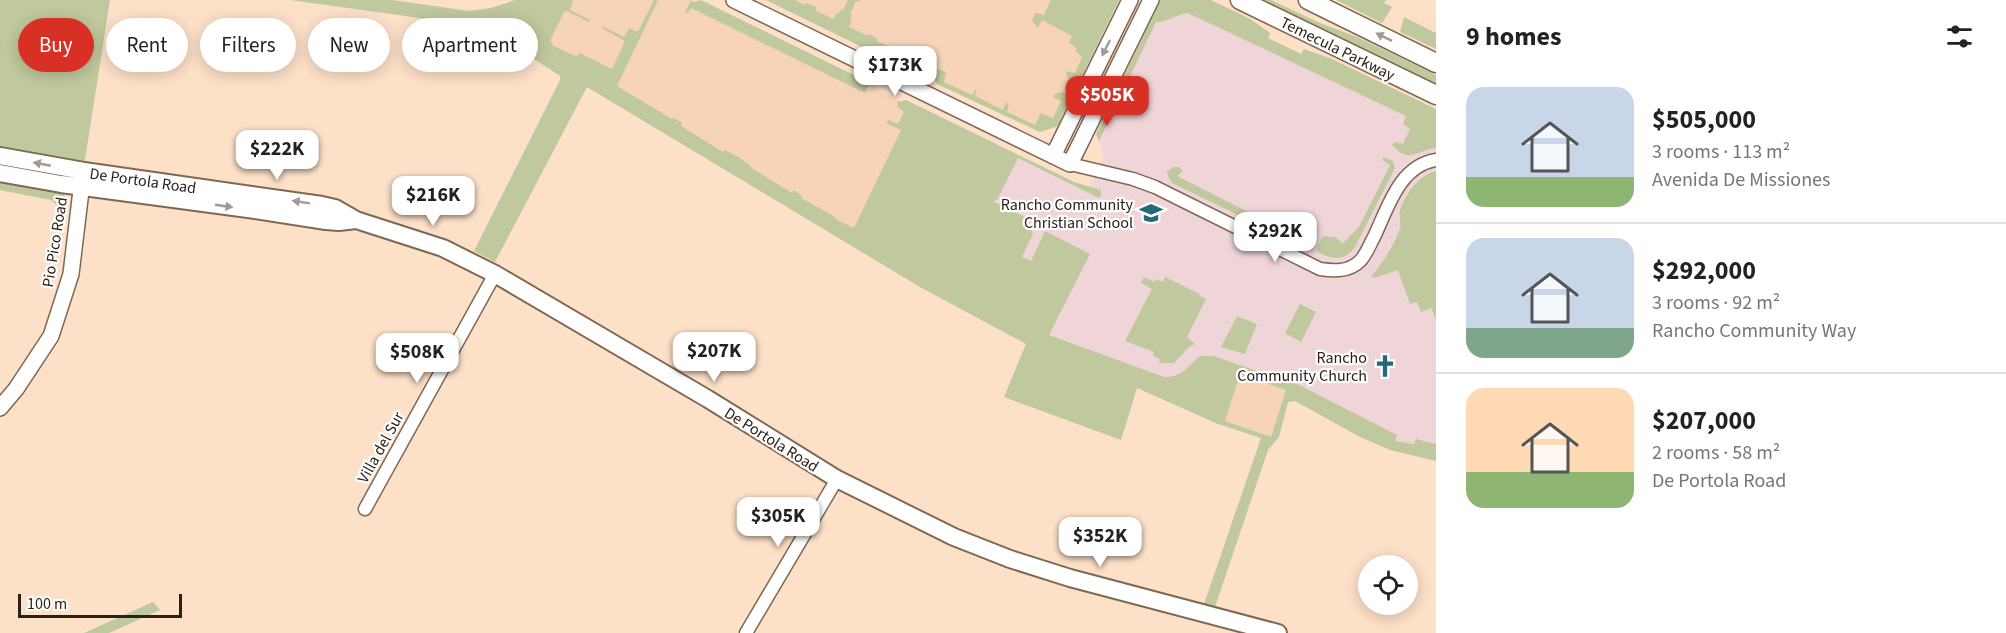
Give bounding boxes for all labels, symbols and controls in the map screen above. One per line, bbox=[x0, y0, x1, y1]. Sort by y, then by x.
street label: Temecula Parkway bbox=[1277, 12, 1399, 86]
chip: Buy bbox=[18, 18, 94, 72]
chip: Rent bbox=[106, 18, 188, 72]
chip: Filters bbox=[200, 18, 296, 72]
chip: New bbox=[308, 18, 390, 72]
chip: Apartment bbox=[402, 18, 538, 72]
text: 9 homes bbox=[1466, 18, 1561, 55]
icon: filters bbox=[1943, 20, 1976, 53]
one-way arrow bbox=[1375, 33, 1392, 42]
one-way arrow bbox=[1102, 39, 1111, 56]
pin: $173K bbox=[853, 46, 937, 97]
text: $173K bbox=[868, 51, 922, 79]
pin: $505K bbox=[1065, 76, 1149, 127]
text: $505K bbox=[1080, 81, 1134, 109]
text: $505,000 bbox=[1652, 101, 1756, 138]
icon: home bbox=[1514, 111, 1586, 183]
pin: $222K bbox=[235, 130, 319, 181]
text: $222K bbox=[250, 135, 304, 163]
text: 3 rooms · 113 m² bbox=[1652, 138, 1790, 166]
one-way arrow bbox=[32, 159, 51, 168]
street label: De Portola Road bbox=[88, 163, 198, 199]
text: Avenida De Missiones bbox=[1652, 166, 1830, 194]
pin: $216K bbox=[391, 176, 475, 227]
text: $216K bbox=[406, 181, 460, 209]
place label: Rancho Community Christian School bbox=[1001, 194, 1134, 234]
street label: Pio Pico Road bbox=[37, 195, 73, 289]
one-way arrow bbox=[291, 197, 310, 206]
school or university icon: Rancho Community Christian School bbox=[1138, 200, 1164, 226]
one-way arrow bbox=[215, 201, 234, 210]
pin: $292K bbox=[1233, 212, 1317, 263]
text: $292K bbox=[1248, 217, 1302, 245]
text: $292,000 bbox=[1652, 252, 1756, 289]
icon: home bbox=[1514, 262, 1586, 334]
text: 3 rooms · 92 m² bbox=[1652, 289, 1780, 317]
text: Rancho Community Way bbox=[1652, 317, 1856, 345]
pin: $207K bbox=[672, 332, 756, 383]
pin: $508K bbox=[375, 333, 459, 384]
text: $207K bbox=[687, 337, 741, 365]
text: $508K bbox=[390, 338, 444, 366]
place label: Rancho Community Church bbox=[1237, 347, 1367, 387]
church icon: Rancho Community Church bbox=[1372, 353, 1398, 379]
street label: De Portola Road bbox=[720, 402, 823, 478]
text: $207,000 bbox=[1652, 402, 1756, 439]
street label: Villa del Sur bbox=[352, 407, 410, 487]
icon: home bbox=[1514, 412, 1586, 484]
text: 2 rooms · 58 m² bbox=[1652, 439, 1780, 467]
text: De Portola Road bbox=[1652, 467, 1786, 495]
pin: $305K bbox=[736, 497, 820, 548]
text: $305K bbox=[751, 502, 805, 530]
pin: $352K bbox=[1058, 517, 1142, 568]
text: $352K bbox=[1073, 522, 1127, 550]
map controls bbox=[1358, 555, 1418, 615]
button: locate bbox=[1358, 555, 1418, 615]
scale bar bbox=[18, 591, 182, 618]
text: 100 m bbox=[27, 593, 67, 615]

